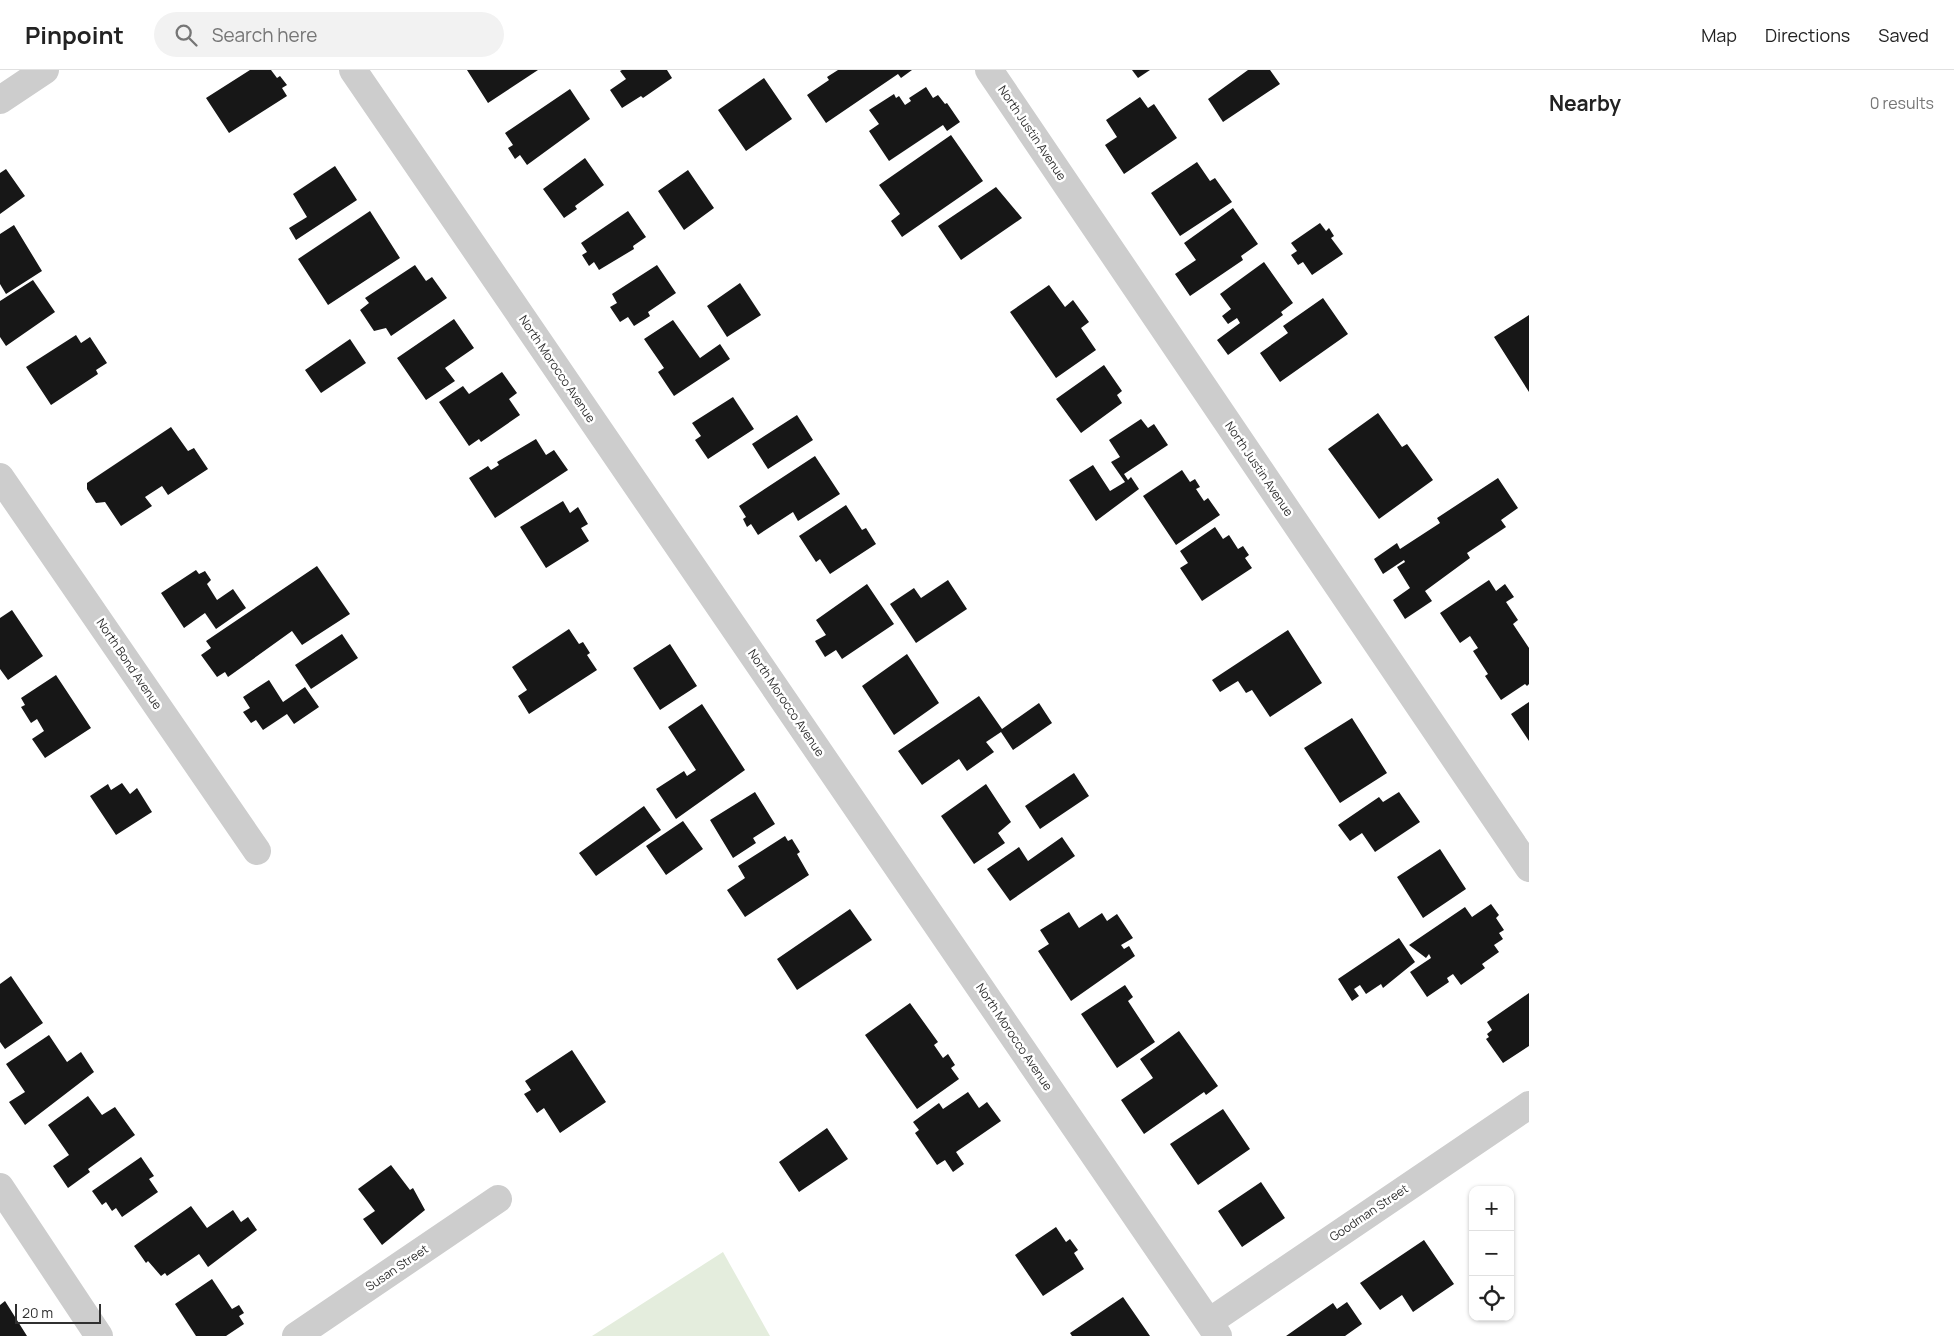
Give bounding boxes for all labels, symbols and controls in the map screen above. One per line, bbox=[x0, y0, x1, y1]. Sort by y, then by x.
search box bbox=[154, 12, 504, 57]
text: Pinpoint bbox=[25, 18, 124, 51]
icon: search bbox=[172, 21, 200, 49]
text: Search here bbox=[212, 22, 317, 48]
text: Map bbox=[1701, 23, 1737, 47]
text: Directions bbox=[1765, 23, 1850, 47]
text: Saved bbox=[1878, 23, 1929, 47]
street label: North Justin Avenue bbox=[994, 82, 1071, 184]
text: Nearby bbox=[1549, 89, 1621, 117]
text: 0 results bbox=[1870, 92, 1934, 114]
street label: North Morocco Avenue bbox=[515, 312, 600, 426]
street label: North Justin Avenue bbox=[1221, 418, 1298, 520]
street label: North Bond Avenue bbox=[93, 615, 166, 712]
street label: North Morocco Avenue bbox=[744, 646, 829, 760]
street label: North Morocco Avenue bbox=[972, 980, 1057, 1094]
street label: Goodman Street bbox=[1326, 1180, 1412, 1245]
map controls bbox=[1469, 1186, 1514, 1321]
button: + bbox=[1469, 1186, 1514, 1231]
button: − bbox=[1469, 1231, 1514, 1276]
street label: Susan Street bbox=[362, 1240, 432, 1295]
button: locate bbox=[1469, 1276, 1514, 1321]
scale bar bbox=[15, 1301, 101, 1324]
text: 20 m bbox=[22, 1303, 53, 1322]

